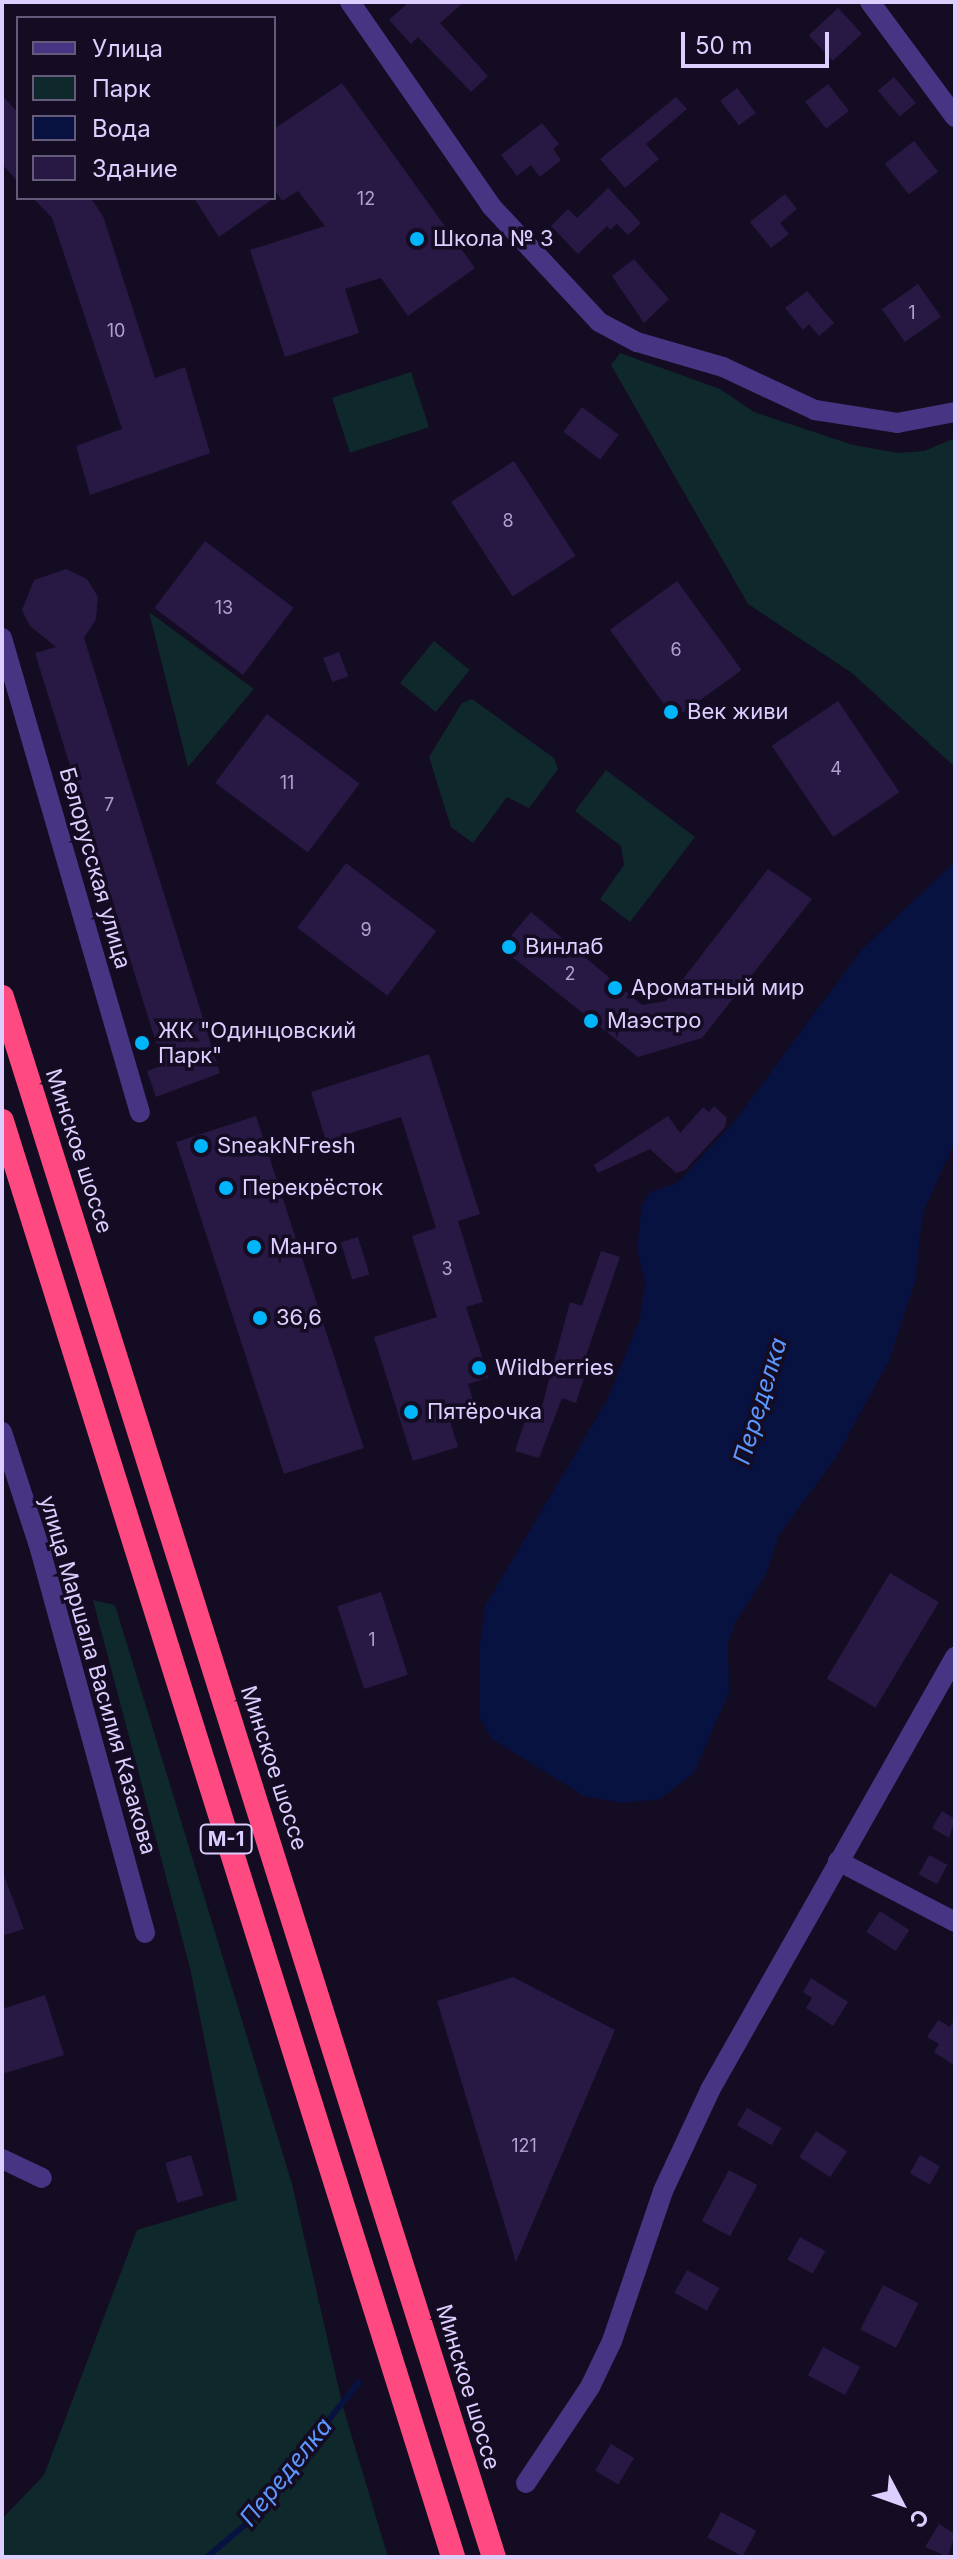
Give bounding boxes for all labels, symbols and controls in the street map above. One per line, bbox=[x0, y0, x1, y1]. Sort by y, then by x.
legend bbox=[16, 16, 276, 200]
scale bar bbox=[685, 16, 833, 66]
text: 50 m bbox=[695, 31, 753, 60]
text: Улица bbox=[92, 34, 163, 63]
text: Парк bbox=[92, 74, 151, 103]
text: Вода bbox=[92, 114, 151, 143]
text: Здание bbox=[92, 154, 178, 183]
house number: 12 bbox=[357, 188, 375, 210]
place label: Школа № 3 bbox=[433, 226, 554, 252]
marker: Школа № 3 bbox=[408, 230, 426, 248]
house number: 1 bbox=[908, 302, 916, 324]
house number: 10 bbox=[107, 320, 125, 342]
house number: 8 bbox=[502, 510, 514, 532]
house number: 13 bbox=[215, 597, 233, 619]
house number: 6 bbox=[670, 639, 682, 661]
place label: Век живи bbox=[687, 699, 789, 725]
marker: Век живи bbox=[662, 703, 680, 721]
house number: 4 bbox=[830, 758, 842, 780]
street label: Белорусская улица bbox=[54, 764, 136, 972]
house number: 11 bbox=[280, 772, 294, 794]
house number: 7 bbox=[104, 794, 114, 816]
house number: 9 bbox=[360, 919, 372, 941]
place label: Винлаб bbox=[525, 934, 603, 960]
marker: Винлаб bbox=[500, 938, 518, 956]
house number: 2 bbox=[565, 963, 575, 985]
place label: Ароматный мир bbox=[631, 975, 805, 1001]
marker: Ароматный мир bbox=[606, 979, 624, 997]
place label: Маэстро bbox=[607, 1008, 701, 1034]
marker: Маэстро bbox=[582, 1012, 600, 1030]
place label: ЖК "Одинцовский Парк" bbox=[158, 1017, 356, 1068]
marker: ЖК "Одинцовский Парк" bbox=[133, 1034, 151, 1052]
street label: Минское шоссе bbox=[40, 1065, 118, 1237]
place label: SneakNFresh bbox=[217, 1133, 356, 1159]
marker: SneakNFresh bbox=[192, 1137, 210, 1155]
place label: Перекрёсток bbox=[242, 1175, 383, 1201]
marker: Перекрёсток bbox=[217, 1179, 235, 1197]
place label: Манго bbox=[270, 1234, 338, 1260]
marker: Манго bbox=[245, 1238, 263, 1256]
house number: 3 bbox=[441, 1258, 453, 1280]
place label: 36,6 bbox=[276, 1305, 322, 1331]
marker: 36,6 bbox=[251, 1309, 269, 1327]
water label: Переделка bbox=[727, 1334, 793, 1468]
place label: Wildberries bbox=[495, 1355, 614, 1381]
marker: Wildberries bbox=[470, 1359, 488, 1377]
place label: Пятёрочка bbox=[427, 1399, 542, 1425]
marker: Пятёрочка bbox=[402, 1403, 420, 1421]
street label: улица Маршала Василия Казакова bbox=[34, 1492, 162, 1858]
house number: 1 bbox=[368, 1629, 376, 1651]
street label: Минское шоссе bbox=[235, 1682, 313, 1854]
road number: М-1 bbox=[198, 1823, 254, 1855]
house number: 121 bbox=[511, 2135, 537, 2157]
street label: Минское шоссе bbox=[430, 2301, 506, 2473]
water label: Переделка bbox=[234, 2412, 338, 2532]
north arrow bbox=[861, 2463, 941, 2543]
text: С bbox=[904, 2504, 934, 2533]

